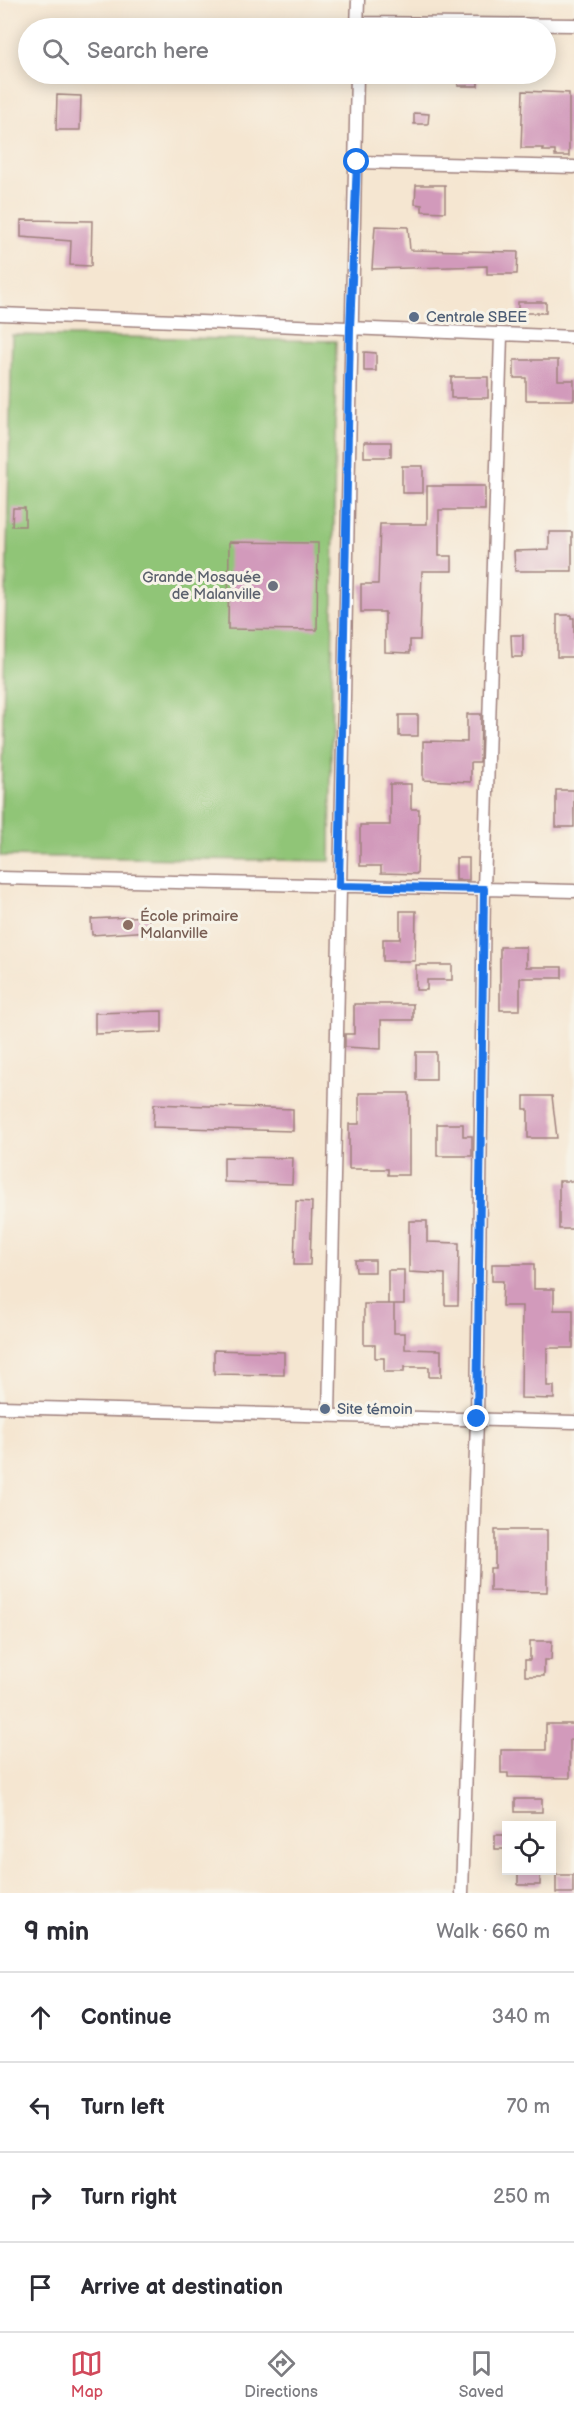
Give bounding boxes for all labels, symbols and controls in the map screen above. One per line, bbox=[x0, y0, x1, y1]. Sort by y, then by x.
search box bbox=[18, 18, 556, 84]
icon: search bbox=[39, 35, 72, 68]
text: Search here bbox=[87, 38, 209, 65]
route start bbox=[343, 148, 369, 174]
place label: Centrale SBEE bbox=[426, 308, 527, 327]
marker: Centrale SBEE bbox=[407, 310, 421, 324]
place label: Grande Mosquée de Malanville bbox=[142, 568, 261, 604]
marker: Grande Mosquée de Malanville bbox=[266, 579, 280, 593]
place label: École primaire Malanville bbox=[140, 907, 238, 943]
marker: École primaire Malanville bbox=[121, 918, 135, 932]
place label: Site témoin bbox=[337, 1400, 413, 1419]
marker: Site témoin bbox=[318, 1402, 332, 1416]
route end bbox=[463, 1405, 489, 1431]
map controls bbox=[502, 1821, 556, 1875]
button: locate bbox=[502, 1821, 556, 1875]
text: 9 min bbox=[24, 1917, 89, 1948]
text: Walk · 660 m bbox=[436, 1920, 550, 1944]
icon: ahead bbox=[24, 2001, 57, 2034]
text: Continue bbox=[81, 2004, 171, 2031]
text: 340 m bbox=[492, 2005, 550, 2029]
icon: left bbox=[24, 2091, 57, 2124]
text: Turn left bbox=[81, 2094, 165, 2121]
text: 70 m bbox=[506, 2095, 550, 2119]
icon: right bbox=[24, 2181, 57, 2214]
text: Turn right bbox=[81, 2184, 177, 2211]
text: 250 m bbox=[493, 2185, 550, 2209]
icon: arrive bbox=[24, 2271, 57, 2304]
text: Arrive at destination bbox=[81, 2274, 283, 2301]
tab: Map bbox=[70, 2347, 103, 2402]
tab: Directions bbox=[244, 2347, 318, 2402]
tab: Saved bbox=[459, 2347, 504, 2402]

